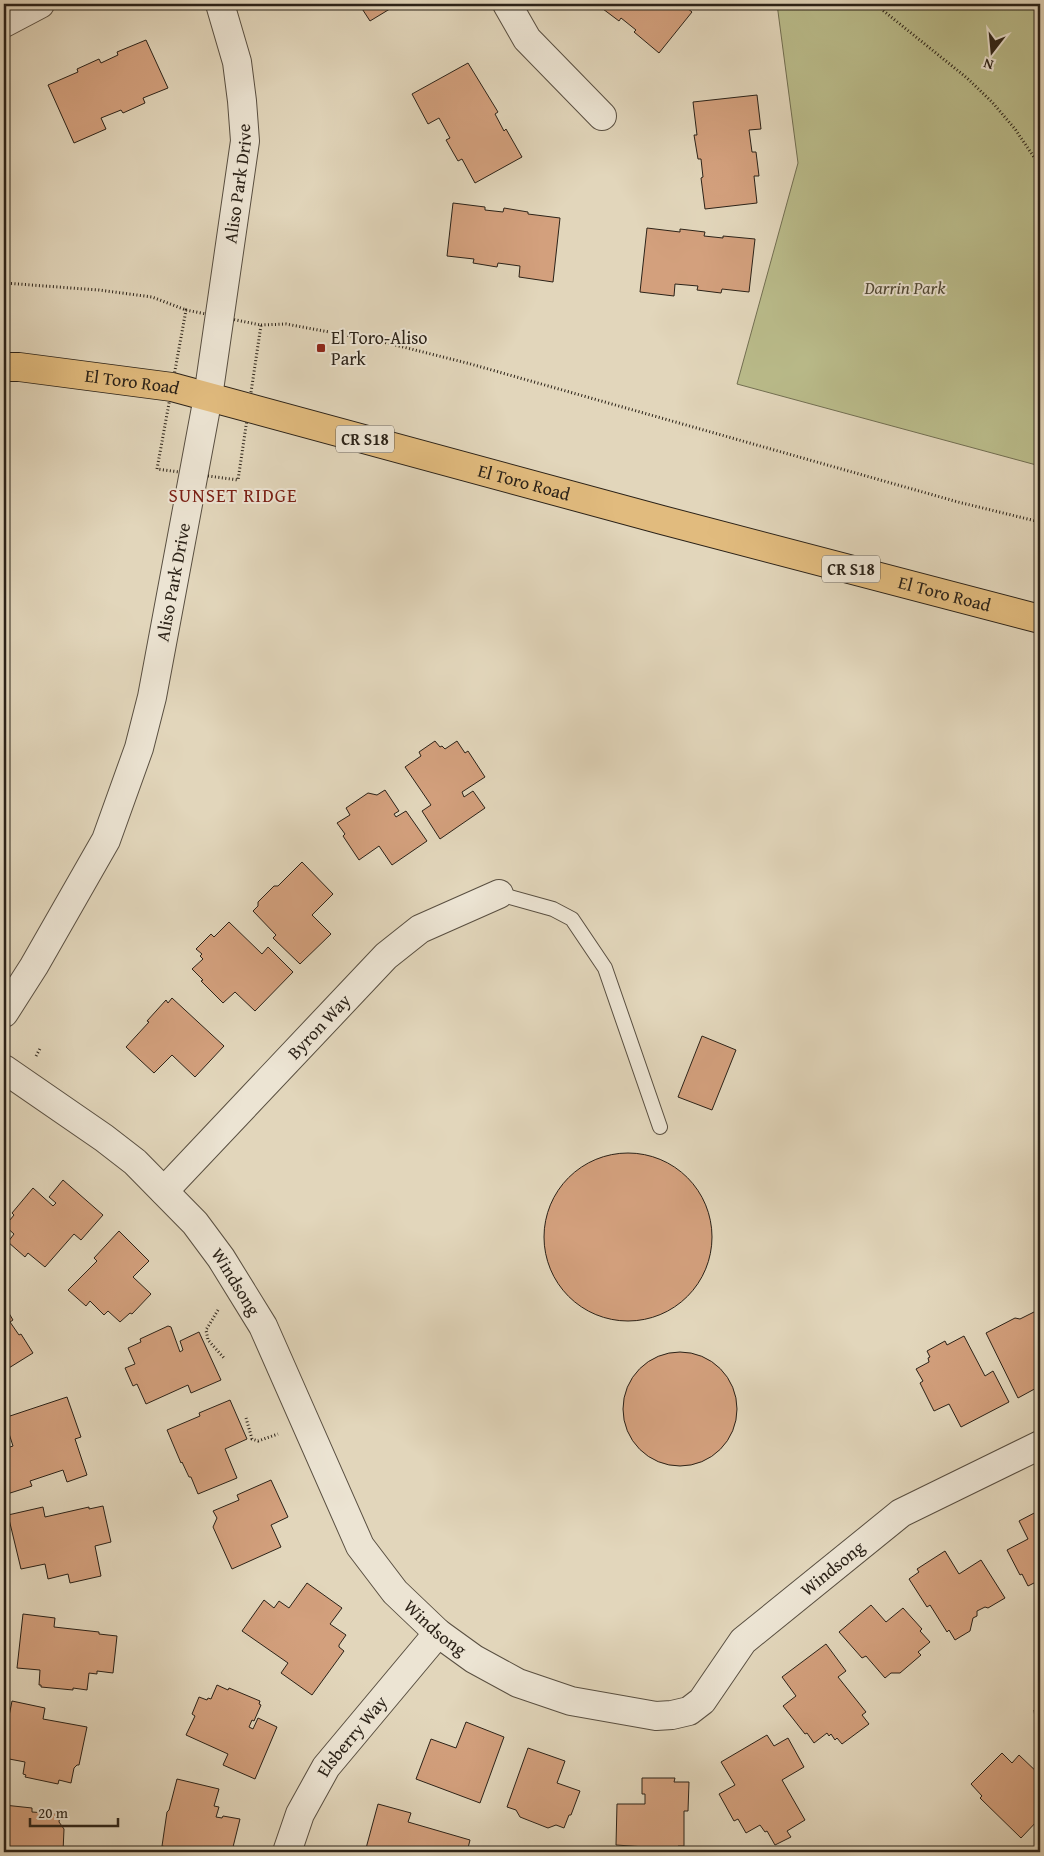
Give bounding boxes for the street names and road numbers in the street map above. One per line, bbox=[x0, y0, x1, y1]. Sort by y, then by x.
street label: Aliso Park Drive bbox=[216, 123, 258, 245]
street label: El Toro Road bbox=[83, 362, 183, 401]
road number: CR S18 bbox=[336, 426, 394, 452]
street label: El Toro Road bbox=[475, 457, 574, 508]
street label: Aliso Park Drive bbox=[149, 520, 197, 644]
road number: CR S18 bbox=[822, 556, 880, 582]
street label: El Toro Road bbox=[895, 568, 994, 619]
street label: Byron Way bbox=[281, 987, 357, 1065]
street label: Windsong bbox=[205, 1242, 268, 1321]
street label: Windsong bbox=[794, 1534, 870, 1602]
street label: Windsong bbox=[398, 1593, 472, 1662]
street label: Elsberry Way bbox=[309, 1689, 393, 1781]

